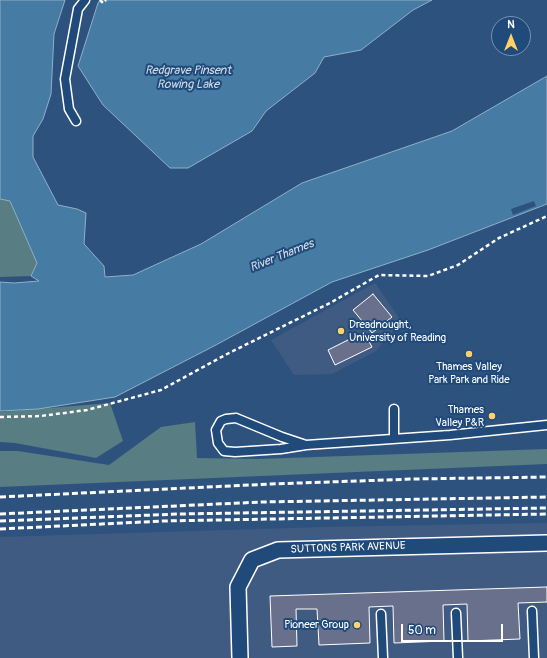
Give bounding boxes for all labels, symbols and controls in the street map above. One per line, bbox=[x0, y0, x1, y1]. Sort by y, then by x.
north arrow bbox=[491, 16, 531, 56]
text: N bbox=[507, 18, 515, 31]
water label: Redgrave Pinsent Rowing Lake bbox=[145, 64, 231, 92]
water label: River Thames bbox=[248, 237, 316, 275]
place label: Dreadnought, University of Reading bbox=[349, 318, 446, 344]
marker: Dreadnought, University of Reading bbox=[336, 326, 346, 336]
marker: Thames Valley Park Park and Ride bbox=[464, 349, 474, 359]
place label: Thames Valley Park Park and Ride bbox=[428, 360, 510, 386]
place label: Thames Valley P&R bbox=[435, 403, 484, 429]
marker: Thames Valley P&R bbox=[487, 411, 497, 421]
street label: SUTTONS PARK AVENUE bbox=[290, 539, 406, 557]
scale bar bbox=[403, 616, 505, 642]
place label: Pioneer Group bbox=[284, 618, 349, 632]
marker: Pioneer Group bbox=[352, 620, 362, 630]
text: 50 m bbox=[408, 623, 436, 638]

